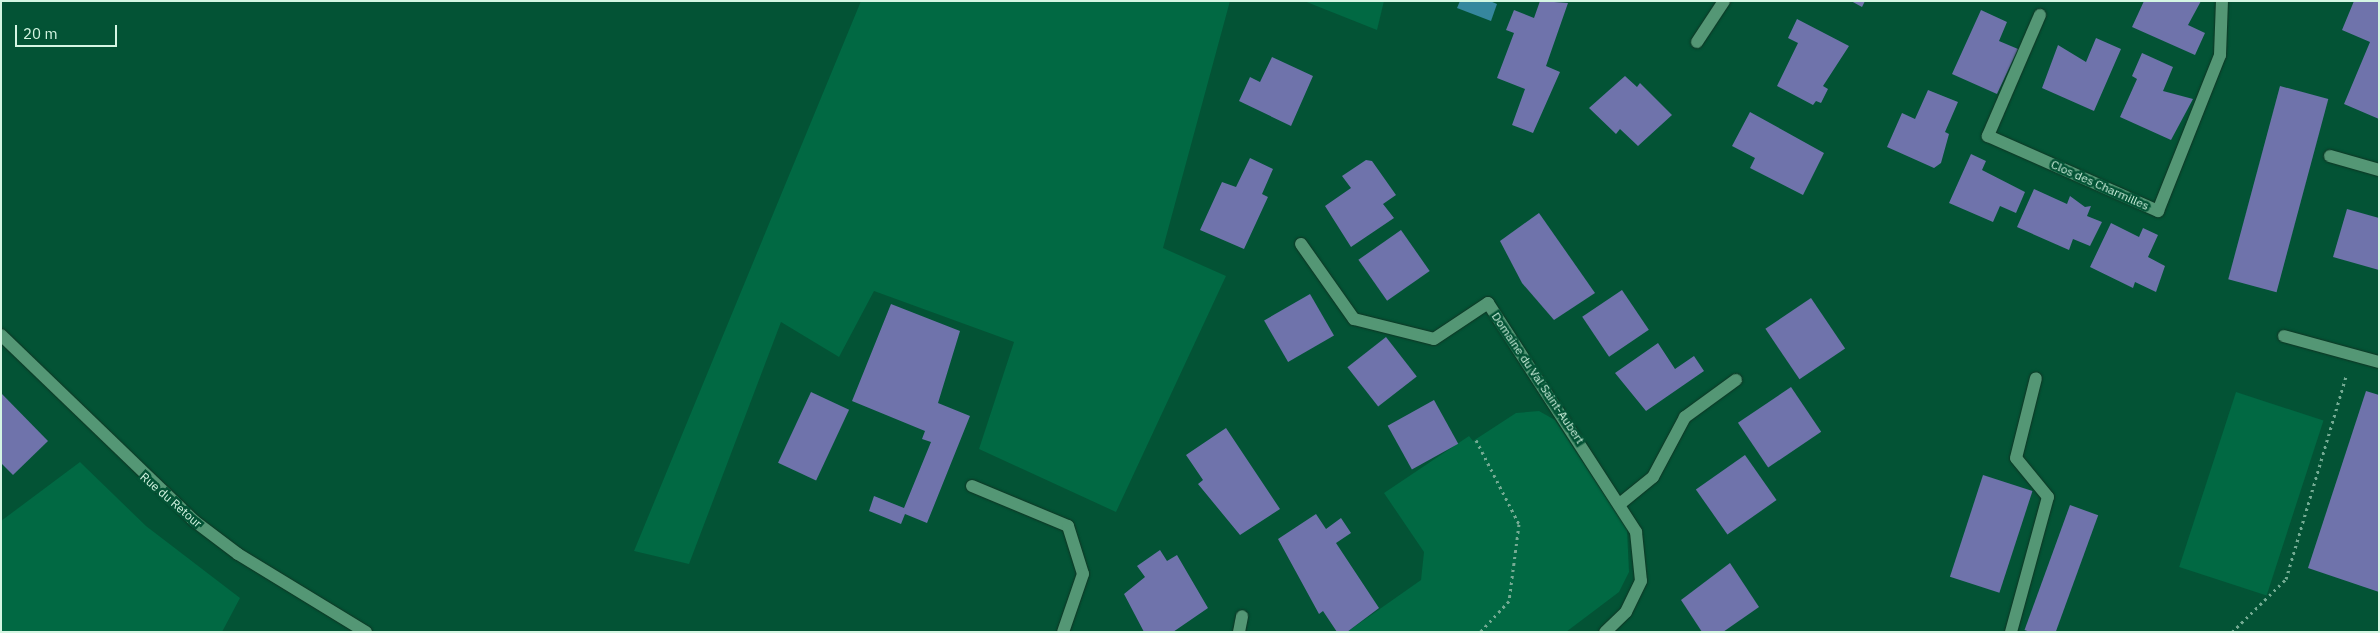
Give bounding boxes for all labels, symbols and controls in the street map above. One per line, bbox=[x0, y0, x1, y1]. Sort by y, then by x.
scale bar bbox=[18, 15, 120, 47]
text: 20 m bbox=[23, 24, 58, 43]
street label: Clos des Charmilles bbox=[2049, 157, 2151, 213]
street label: Domaine du Val Saint-Aubert bbox=[1489, 310, 1587, 446]
street label: Rue du Retour bbox=[137, 469, 205, 531]

